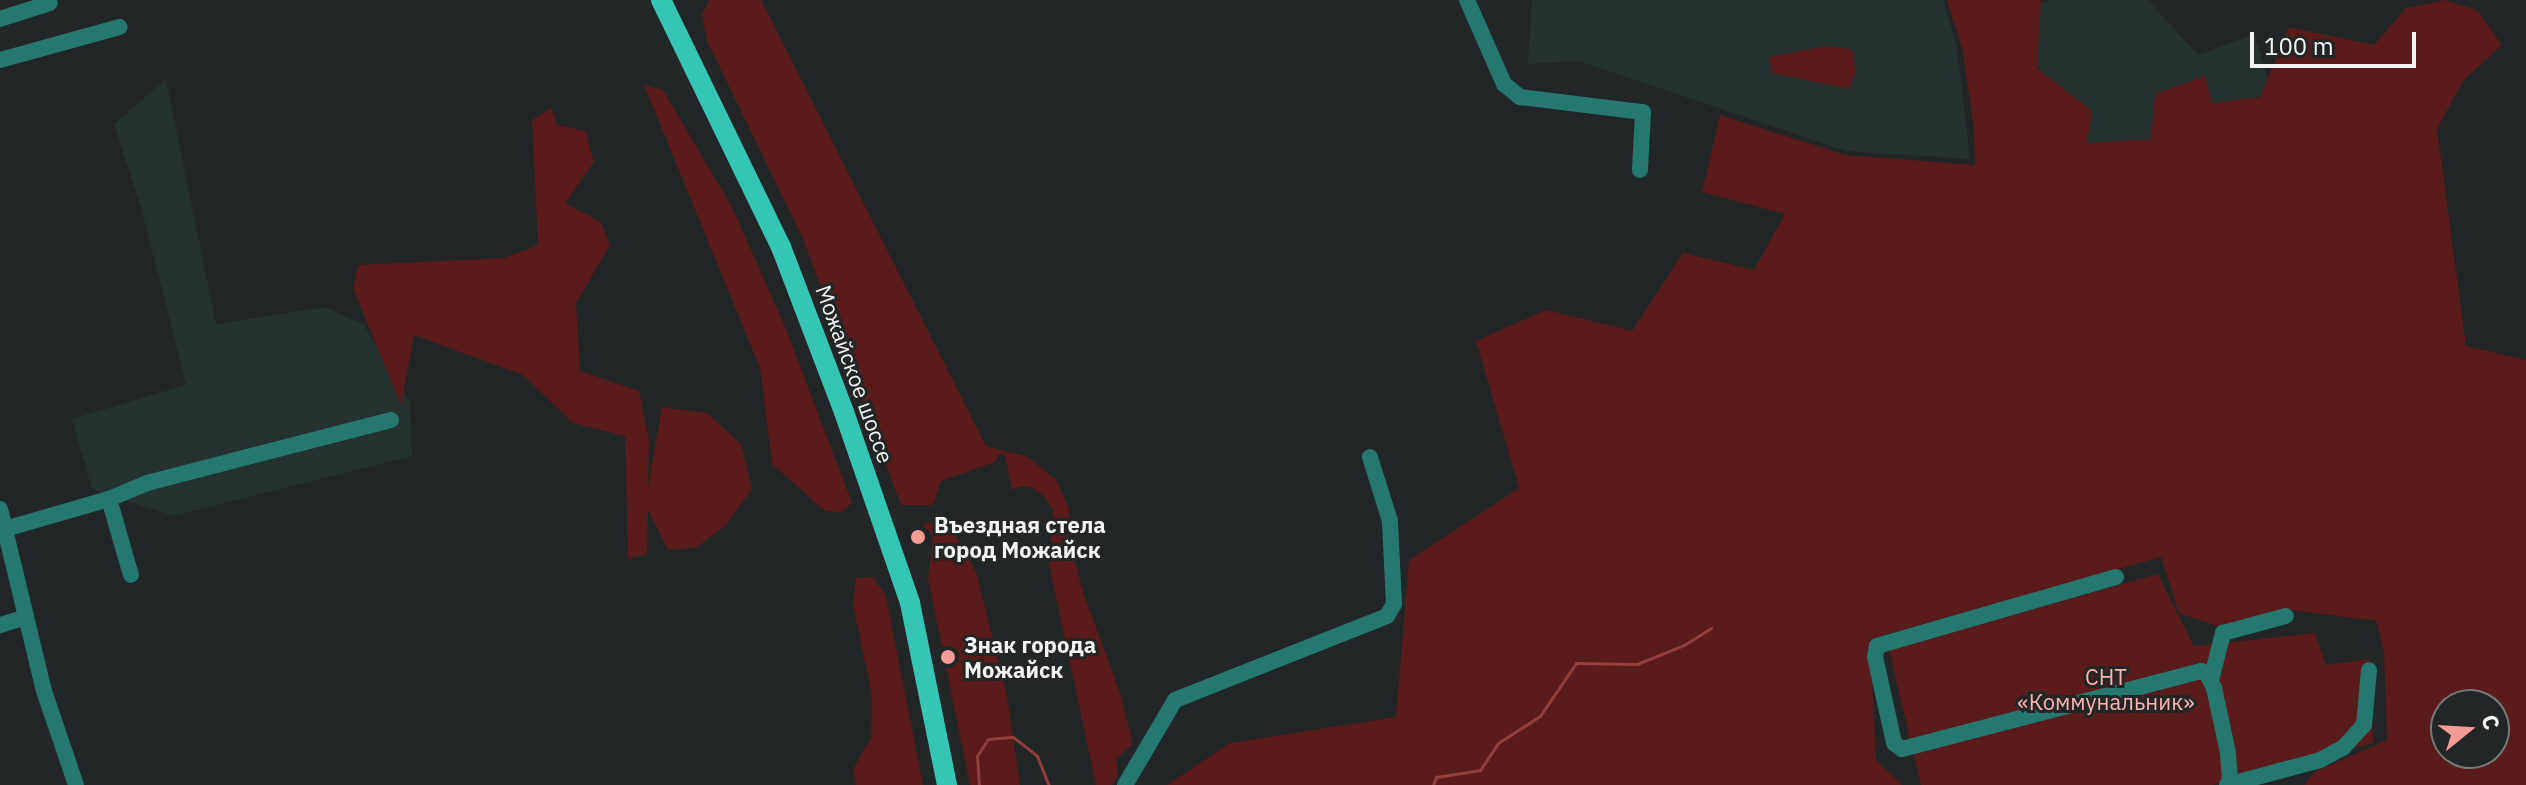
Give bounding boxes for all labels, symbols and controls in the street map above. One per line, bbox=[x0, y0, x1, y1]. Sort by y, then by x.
scale bar bbox=[2254, 16, 2420, 66]
text: 100 m bbox=[2264, 30, 2334, 62]
street label: Можайское шоссе bbox=[811, 281, 899, 467]
place label: Въездная стела город Можайск bbox=[934, 511, 1106, 562]
marker: Въездная стела город Можайск bbox=[909, 528, 927, 546]
place label: Знак города Можайск bbox=[964, 631, 1096, 682]
marker: Знак города Можайск bbox=[939, 648, 957, 666]
park label: СНТ «Коммунальник» bbox=[2017, 663, 2195, 714]
north arrow bbox=[2430, 689, 2510, 769]
text: С bbox=[2475, 711, 2507, 733]

